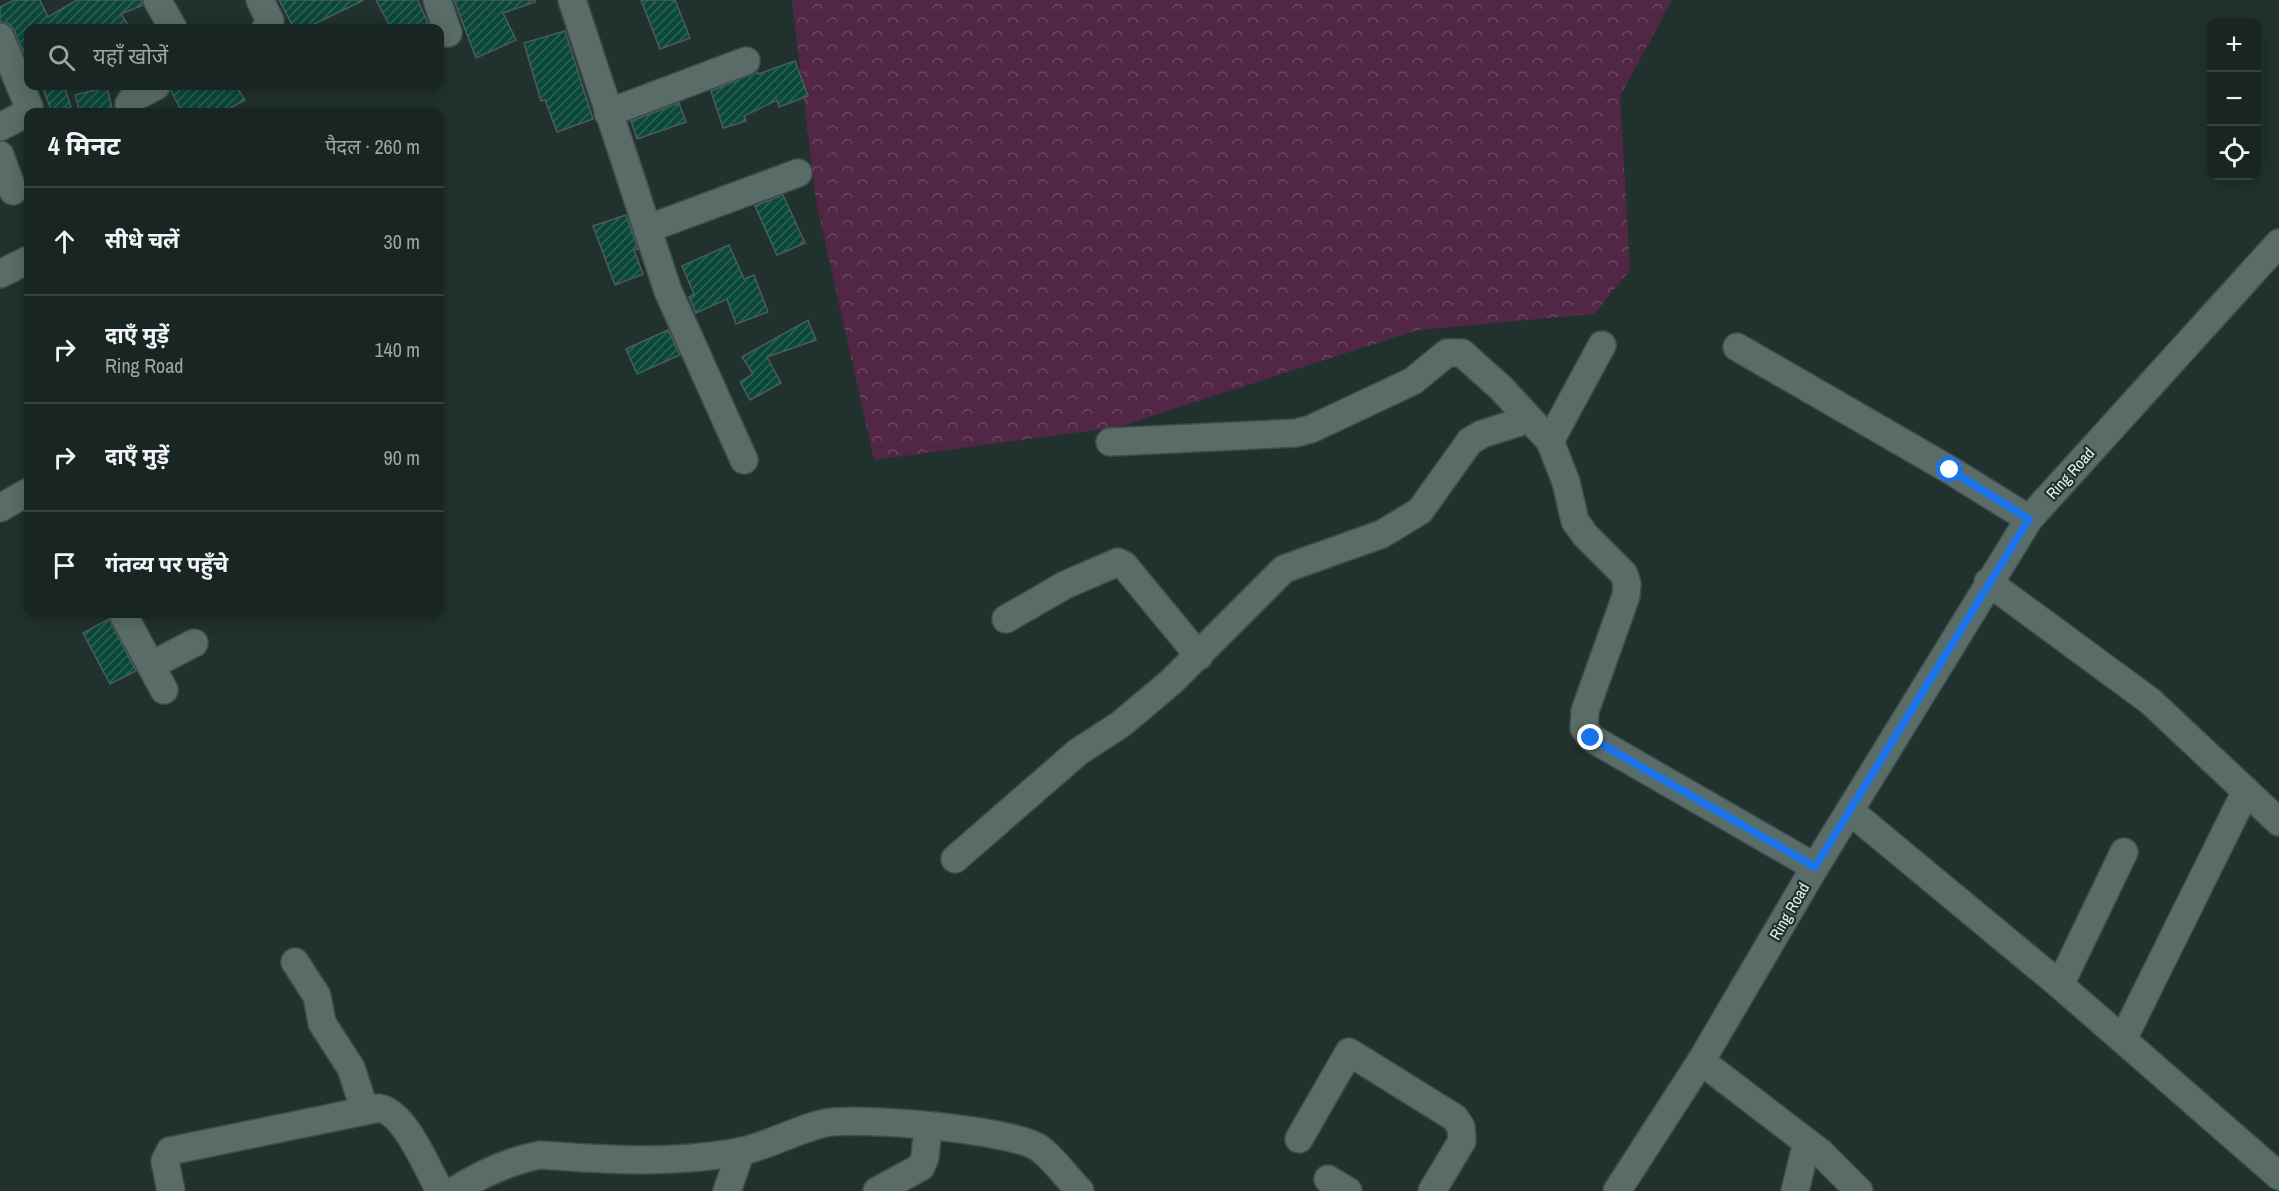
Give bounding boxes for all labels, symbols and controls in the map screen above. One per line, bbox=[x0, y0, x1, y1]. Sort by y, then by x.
map controls bbox=[2207, 18, 2261, 180]
button: + bbox=[2207, 18, 2261, 72]
search box bbox=[24, 24, 444, 90]
icon: search bbox=[45, 41, 78, 74]
text: यहाँ खोजें bbox=[93, 41, 168, 71]
button: − bbox=[2207, 72, 2261, 126]
button: locate bbox=[2207, 126, 2261, 180]
text: 4 मिनट bbox=[48, 128, 120, 163]
text: पैदल · 260 m bbox=[325, 133, 420, 160]
icon: ahead bbox=[48, 225, 81, 258]
text: सीधे चलें bbox=[105, 225, 179, 255]
text: 30 m bbox=[384, 228, 420, 255]
text: दाएँ मुड़ें bbox=[105, 320, 169, 350]
icon: right bbox=[48, 333, 81, 366]
text: 140 m bbox=[374, 336, 420, 363]
text: Ring Road bbox=[105, 352, 183, 379]
icon: right bbox=[48, 441, 81, 474]
text: दाएँ मुड़ें bbox=[105, 441, 169, 471]
street label: Ring Road bbox=[2041, 442, 2099, 504]
text: 90 m bbox=[384, 444, 420, 471]
route start bbox=[1936, 456, 1962, 482]
icon: arrive bbox=[48, 549, 81, 582]
text: गंतव्य पर पहुँचे bbox=[105, 549, 228, 579]
route end bbox=[1577, 724, 1603, 750]
street label: Ring Road bbox=[1764, 878, 1814, 944]

